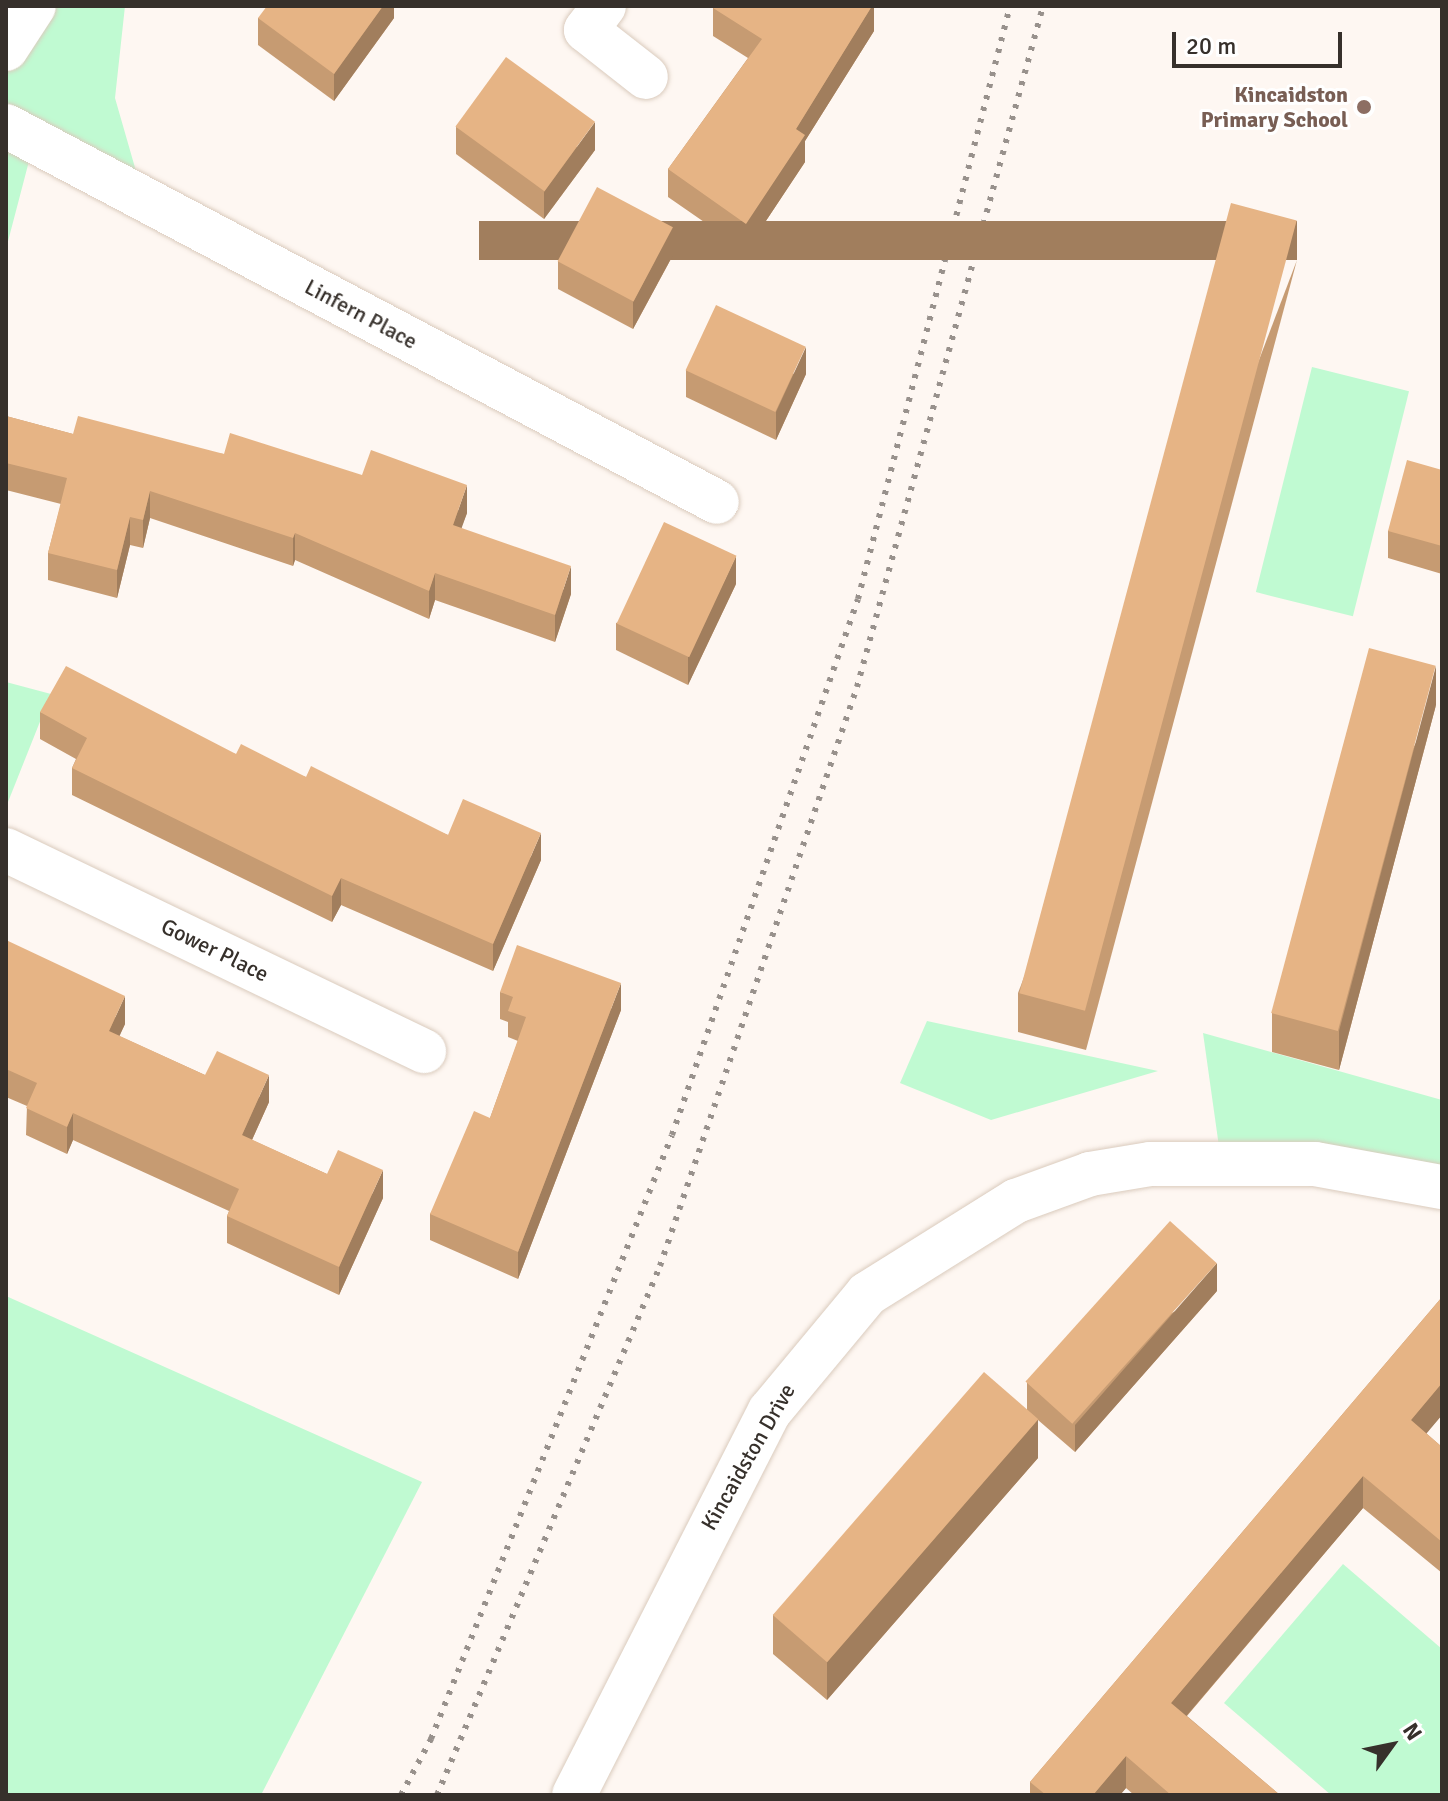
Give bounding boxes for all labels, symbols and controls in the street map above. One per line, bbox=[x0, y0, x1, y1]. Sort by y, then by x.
scale bar bbox=[1176, 16, 1346, 66]
text: 20 m bbox=[1186, 31, 1236, 61]
place label: Kincaidston Primary School bbox=[1201, 81, 1348, 132]
marker: Kincaidston Primary School bbox=[1355, 98, 1373, 116]
street label: Linfern Place bbox=[300, 273, 422, 355]
street label: Gower Place bbox=[157, 913, 273, 987]
street label: Kincaidston Drive bbox=[695, 1379, 801, 1535]
north arrow bbox=[1352, 1705, 1432, 1785]
text: N bbox=[1397, 1718, 1428, 1745]

